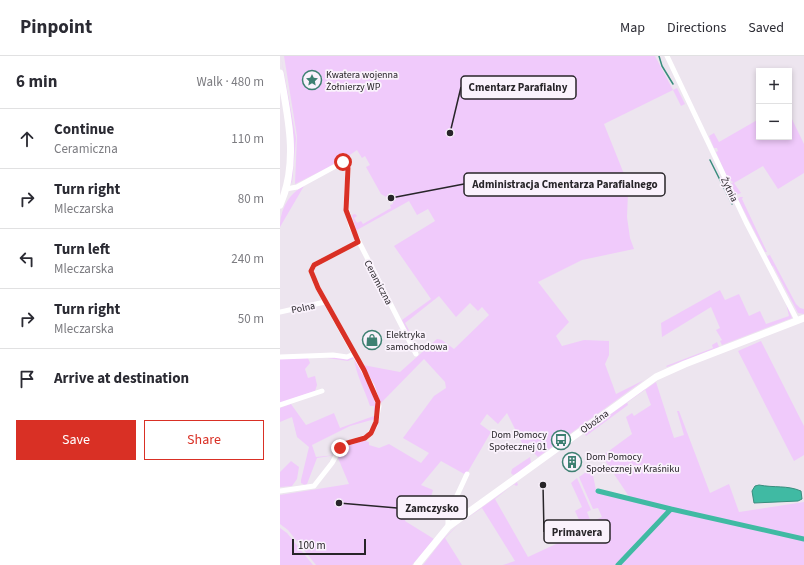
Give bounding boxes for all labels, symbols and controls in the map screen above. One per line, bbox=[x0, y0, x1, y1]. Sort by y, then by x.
text: Pinpoint bbox=[20, 14, 92, 41]
text: Map bbox=[620, 18, 645, 38]
text: Directions bbox=[667, 18, 726, 38]
text: Saved bbox=[748, 18, 784, 38]
place label: Kwatera wojenna Żołnierzy WP bbox=[326, 68, 398, 94]
map controls bbox=[756, 68, 792, 140]
button: + bbox=[756, 68, 792, 104]
place icon: Kwatera wojenna Żołnierzy WP bbox=[301, 69, 323, 91]
text: 6 min bbox=[16, 70, 57, 94]
text: Walk · 480 m bbox=[196, 73, 264, 91]
callout: Cmentarz Parafialny bbox=[461, 76, 576, 99]
text: Cmentarz Parafialny bbox=[469, 80, 568, 95]
button: − bbox=[756, 104, 792, 140]
text: Continue bbox=[54, 119, 114, 140]
icon: ahead bbox=[16, 128, 38, 150]
text: 110 m bbox=[231, 130, 264, 148]
text: Ceramiczna bbox=[54, 140, 118, 158]
route start bbox=[334, 153, 352, 171]
callout: Administracja Cmentarza Parafialnego bbox=[464, 173, 665, 196]
street label: Żytnia bbox=[717, 175, 741, 204]
text: Administracja Cmentarza Parafialnego bbox=[471, 177, 658, 192]
text: Turn right bbox=[54, 179, 120, 200]
icon: right bbox=[16, 188, 38, 210]
text: 80 m bbox=[238, 190, 264, 208]
text: Mleczarska bbox=[54, 200, 114, 218]
text: Turn left bbox=[54, 239, 110, 260]
icon: left bbox=[16, 248, 38, 270]
text: 240 m bbox=[231, 250, 264, 268]
street label: Ceramiczna bbox=[360, 258, 396, 307]
text: Mleczarska bbox=[54, 260, 114, 278]
text: Turn right bbox=[54, 299, 120, 320]
street label: Polna bbox=[290, 299, 316, 317]
icon: right bbox=[16, 308, 38, 330]
text: 50 m bbox=[238, 310, 264, 328]
text: Mleczarska bbox=[54, 320, 114, 338]
place label: Elektryka samochodowa bbox=[386, 328, 447, 354]
shop icon: Elektryka samochodowa bbox=[361, 329, 383, 351]
icon: arrive bbox=[16, 368, 38, 390]
text: Arrive at destination bbox=[54, 368, 189, 389]
street label: Oboźna bbox=[577, 407, 612, 437]
button: Save bbox=[16, 420, 136, 460]
button: Share bbox=[144, 420, 264, 460]
place label: Dom Pomocy Społecznej 01 bbox=[489, 428, 547, 454]
bus stop icon: Dom Pomocy Społecznej 01 bbox=[550, 429, 572, 451]
route end bbox=[331, 439, 349, 457]
place label: Dom Pomocy Społecznej w Kraśniku bbox=[586, 450, 680, 476]
building icon: Dom Pomocy Społecznej w Kraśniku bbox=[561, 451, 583, 473]
callout: Zamczysko bbox=[397, 496, 467, 519]
text: Zamczysko bbox=[405, 501, 459, 516]
callout: Primavera bbox=[544, 520, 610, 543]
text: Primavera bbox=[552, 525, 602, 540]
scale bar bbox=[292, 537, 366, 556]
text: 100 m bbox=[298, 538, 326, 553]

